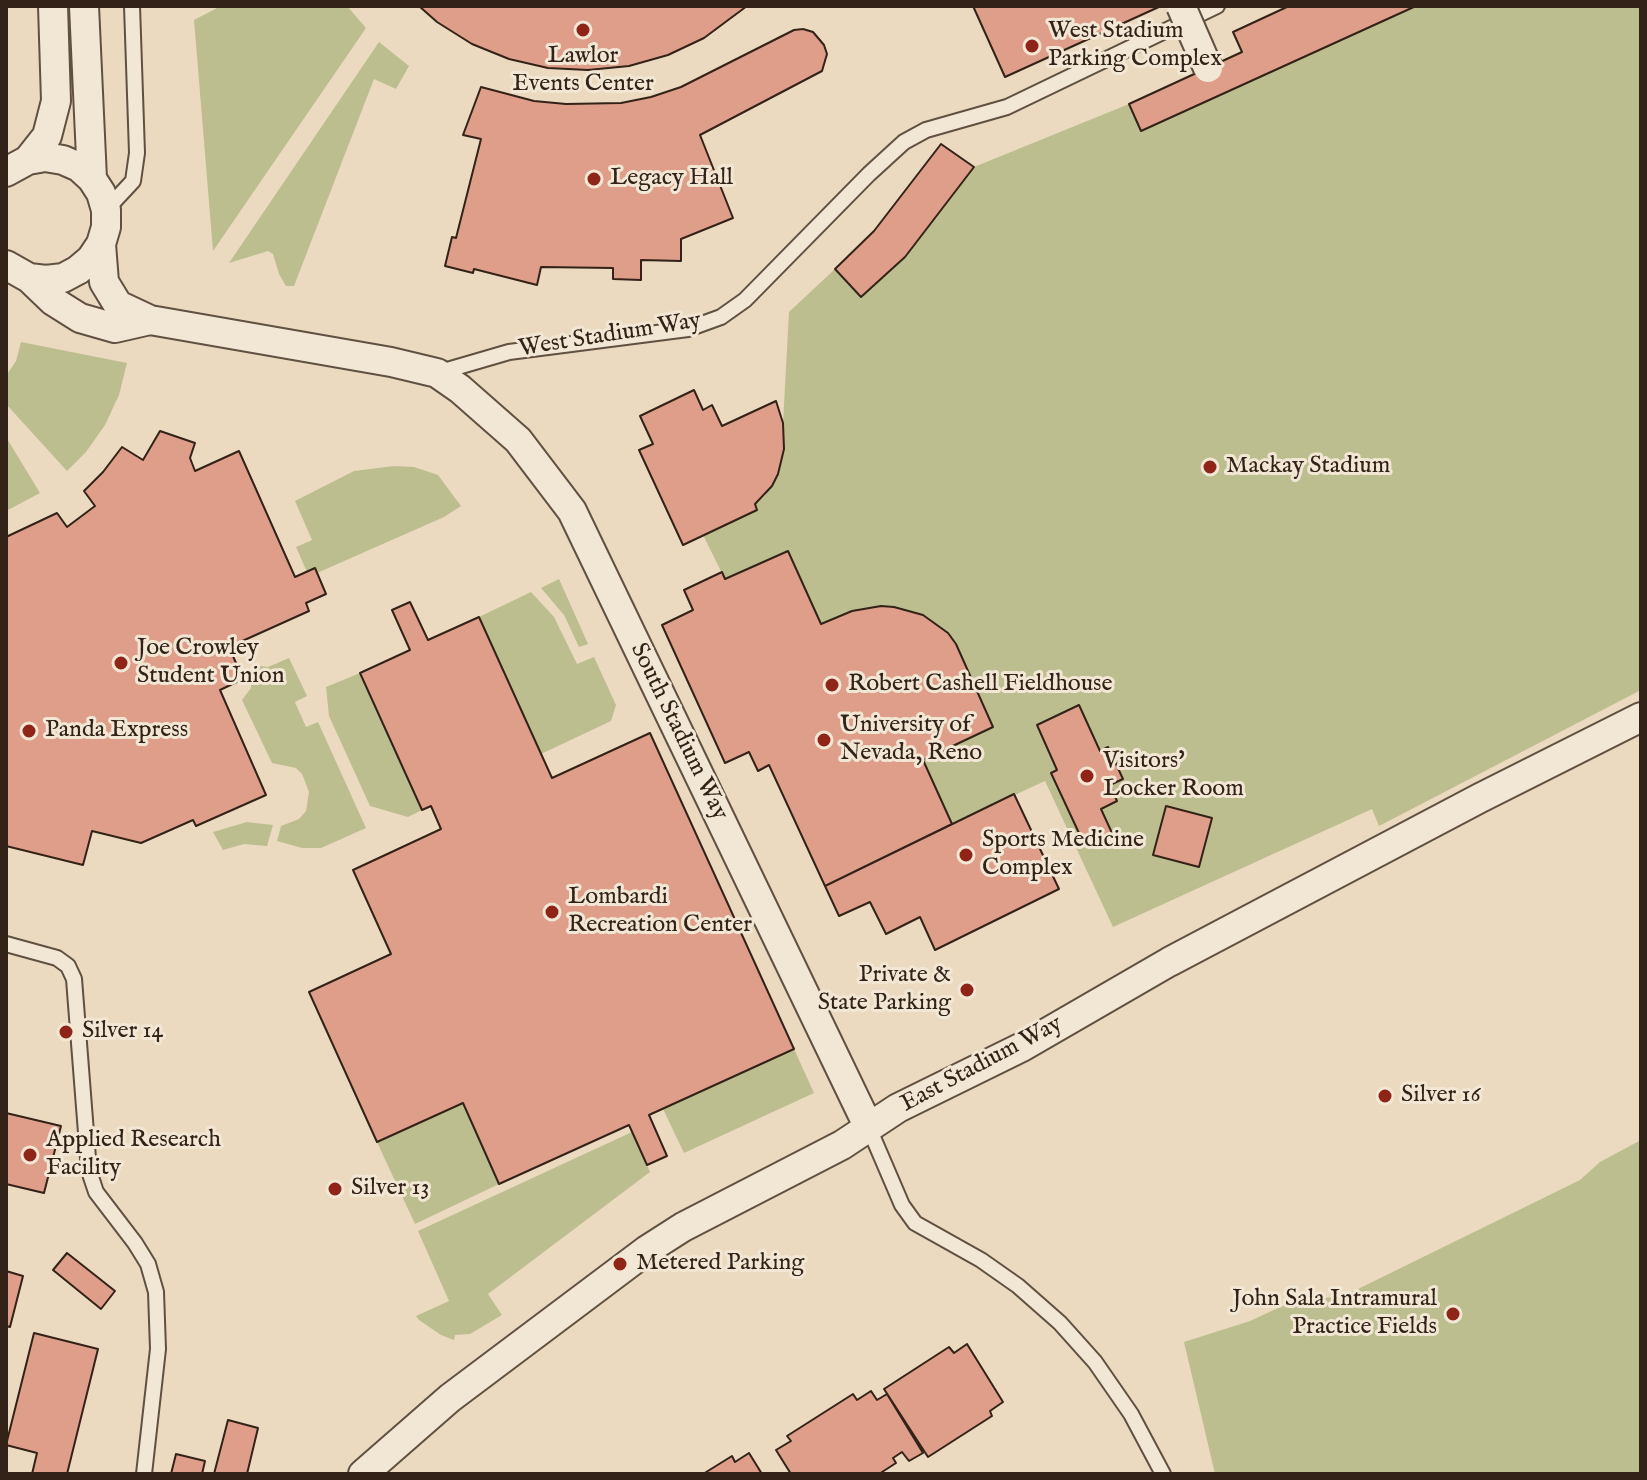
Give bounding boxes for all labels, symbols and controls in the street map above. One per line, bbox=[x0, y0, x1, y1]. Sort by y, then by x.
place label: West Stadium Parking Complex bbox=[1048, 18, 1222, 74]
marker: Lawlor Events Center bbox=[574, 21, 592, 39]
marker: West Stadium Parking Complex bbox=[1023, 37, 1041, 55]
place label: Lawlor Events Center bbox=[512, 43, 654, 99]
place label: Legacy Hall bbox=[610, 165, 733, 193]
marker: Legacy Hall bbox=[585, 170, 603, 188]
street label: West Stadium Way bbox=[517, 307, 703, 365]
place label: Mackay Stadium bbox=[1226, 453, 1390, 481]
marker: Mackay Stadium bbox=[1201, 458, 1219, 476]
place label: Joe Crowley Student Union bbox=[137, 635, 284, 691]
street label: South Stadium Way bbox=[623, 639, 733, 825]
marker: Joe Crowley Student Union bbox=[112, 654, 130, 672]
place label: Robert Cashell Fieldhouse bbox=[848, 671, 1113, 699]
marker: Robert Cashell Fieldhouse bbox=[823, 676, 841, 694]
place label: University of Nevada, Reno bbox=[840, 712, 982, 768]
place label: Panda Express bbox=[45, 717, 188, 745]
marker: Panda Express bbox=[20, 722, 38, 740]
marker: University of Nevada, Reno bbox=[815, 731, 833, 749]
place label: Visitors' Locker Room bbox=[1103, 748, 1244, 804]
marker: Visitors' Locker Room bbox=[1078, 767, 1096, 785]
place label: Sports Medicine Complex bbox=[982, 827, 1144, 883]
marker: Sports Medicine Complex bbox=[957, 846, 975, 864]
place label: Lombardi Recreation Center bbox=[568, 884, 752, 940]
marker: Lombardi Recreation Center bbox=[543, 903, 561, 921]
place label: Private & State Parking bbox=[818, 962, 951, 1018]
marker: Private & State Parking bbox=[958, 981, 976, 999]
street label: East Stadium Way bbox=[896, 1010, 1068, 1120]
place label: Silver 14 bbox=[82, 1018, 163, 1046]
marker: Silver 14 bbox=[57, 1023, 75, 1041]
place label: Silver 16 bbox=[1401, 1082, 1481, 1110]
marker: Silver 16 bbox=[1376, 1087, 1394, 1105]
place label: Applied Research Facility bbox=[46, 1127, 221, 1183]
marker: Applied Research Facility bbox=[21, 1146, 39, 1164]
place label: Silver 13 bbox=[351, 1175, 429, 1203]
marker: Silver 13 bbox=[326, 1180, 344, 1198]
place label: Metered Parking bbox=[636, 1250, 804, 1278]
marker: Metered Parking bbox=[611, 1255, 629, 1273]
place label: John Sala Intramural Practice Fields bbox=[1232, 1286, 1437, 1342]
marker: John Sala Intramural Practice Fields bbox=[1444, 1305, 1462, 1323]

